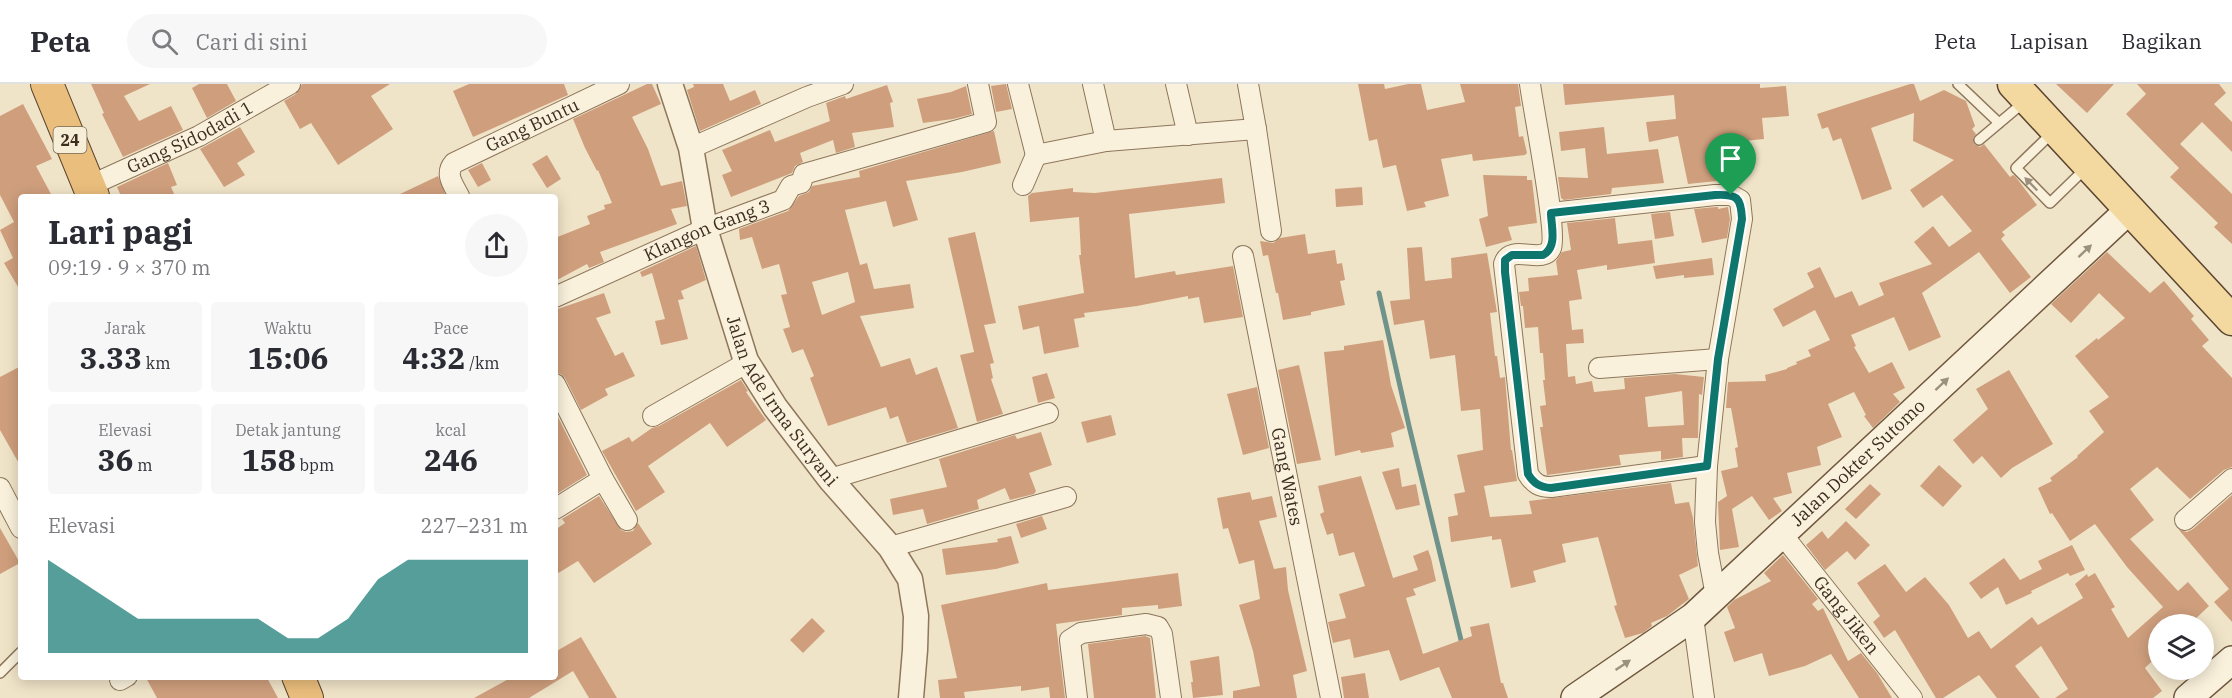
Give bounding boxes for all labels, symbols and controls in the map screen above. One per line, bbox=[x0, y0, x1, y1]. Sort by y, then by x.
search box bbox=[127, 14, 547, 68]
text: Peta bbox=[30, 23, 91, 60]
icon: search bbox=[148, 25, 181, 58]
text: Cari di sini bbox=[196, 27, 308, 56]
text: Peta bbox=[1934, 27, 1977, 55]
text: Lapisan bbox=[2010, 27, 2088, 55]
text: Bagikan bbox=[2121, 27, 2202, 55]
street label: Gang Buntu bbox=[482, 93, 582, 157]
street label: Gang Sidodadi 1 bbox=[123, 96, 257, 178]
road number: 24 bbox=[54, 127, 86, 153]
pin bbox=[1705, 133, 1756, 195]
icon: arrive bbox=[1714, 142, 1747, 175]
one-way arrow bbox=[2025, 178, 2039, 192]
street label: Klangon Gang 3 bbox=[640, 194, 773, 266]
text: Lari pagi bbox=[48, 210, 193, 253]
button: share bbox=[465, 214, 528, 277]
one-way arrow bbox=[2077, 245, 2092, 258]
text: 09:19 · 9 × 370 m bbox=[48, 254, 211, 281]
street label: Jalan Ade Irma Suryani bbox=[722, 313, 843, 491]
text: Jarak bbox=[104, 318, 146, 338]
text: Waktu bbox=[264, 318, 312, 338]
text: Pace bbox=[433, 318, 469, 338]
text: 3.33 bbox=[80, 338, 142, 377]
text: 15:06 bbox=[247, 338, 329, 377]
text: 4:32 bbox=[402, 338, 465, 377]
text: km bbox=[142, 353, 170, 373]
text: /km bbox=[465, 353, 500, 373]
one-way arrow bbox=[1935, 377, 1949, 391]
street label: Jalan Dokter Sutomo bbox=[1786, 394, 1930, 531]
text: Elevasi bbox=[98, 420, 152, 440]
text: Detak jantung bbox=[235, 420, 341, 440]
text: kcal bbox=[436, 420, 466, 440]
street label: Gang Wates bbox=[1266, 426, 1308, 528]
text: 36 bbox=[98, 440, 134, 479]
text: 158 bbox=[242, 440, 296, 479]
text: 246 bbox=[424, 440, 478, 479]
text: m bbox=[134, 455, 152, 475]
text: bpm bbox=[296, 455, 334, 475]
text: Elevasi bbox=[48, 512, 115, 539]
text: 227–231 m bbox=[421, 512, 528, 539]
street label: Gang Jiken bbox=[1809, 571, 1885, 659]
map controls bbox=[2148, 614, 2214, 680]
button: layers bbox=[2148, 614, 2214, 680]
one-way arrow bbox=[1615, 659, 1631, 671]

